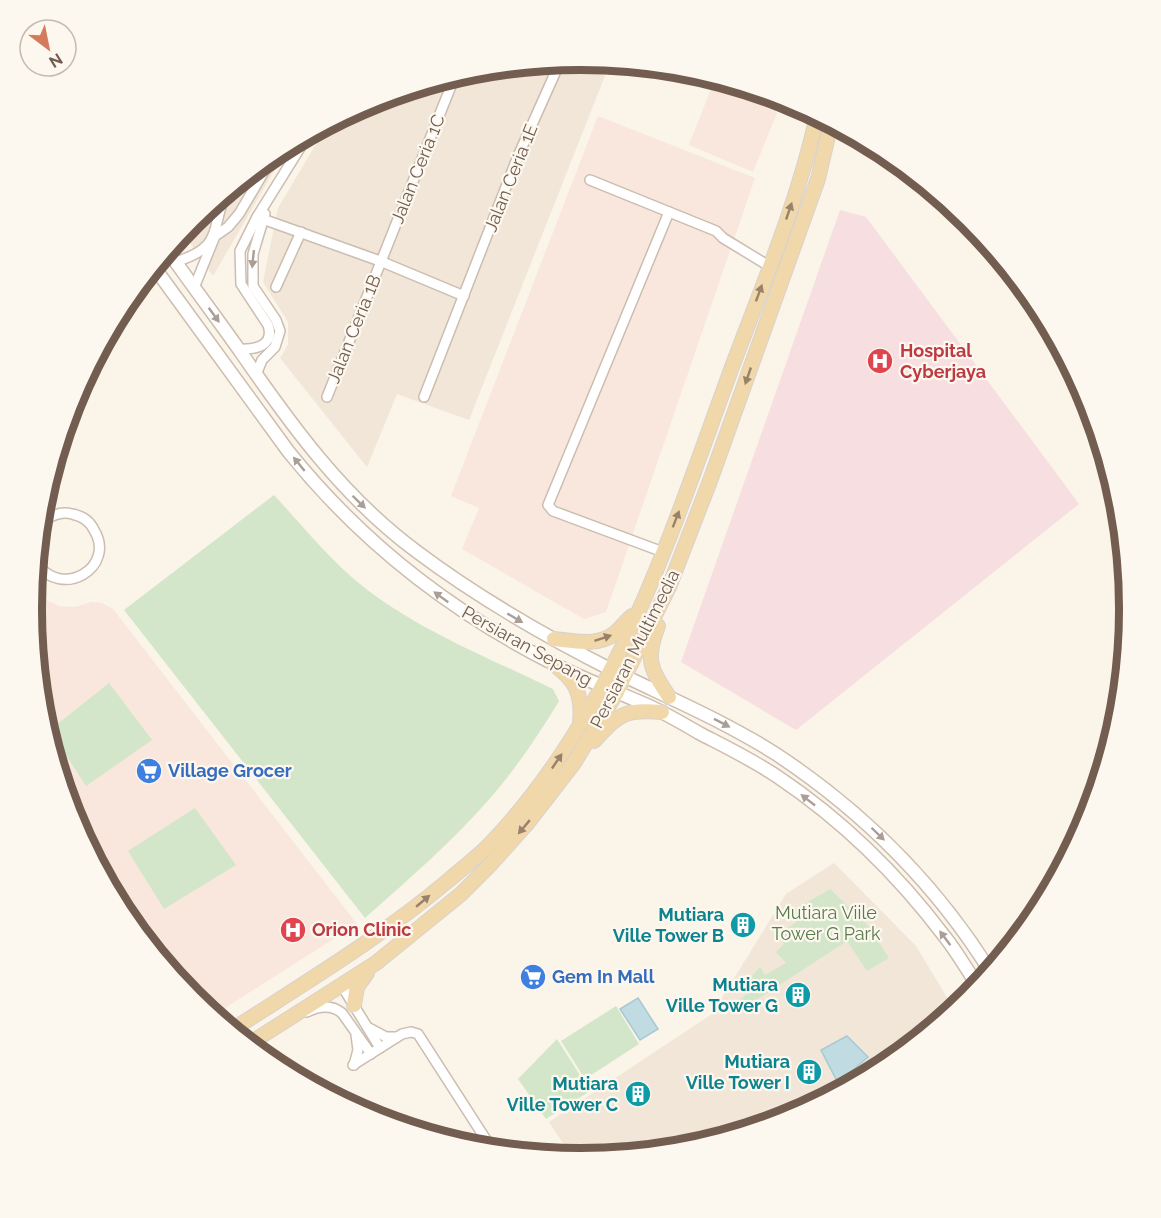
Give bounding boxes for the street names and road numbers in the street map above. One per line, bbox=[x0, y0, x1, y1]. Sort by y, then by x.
street label: Jalan Ceria 1C bbox=[386, 111, 449, 226]
street label: Jalan Ceria 1E bbox=[479, 121, 542, 235]
street label: Jalan Ceria 1B bbox=[322, 271, 385, 386]
street label: Persiaran Multimedia bbox=[586, 566, 684, 731]
street label: Persiaran Sepang bbox=[459, 601, 596, 690]

